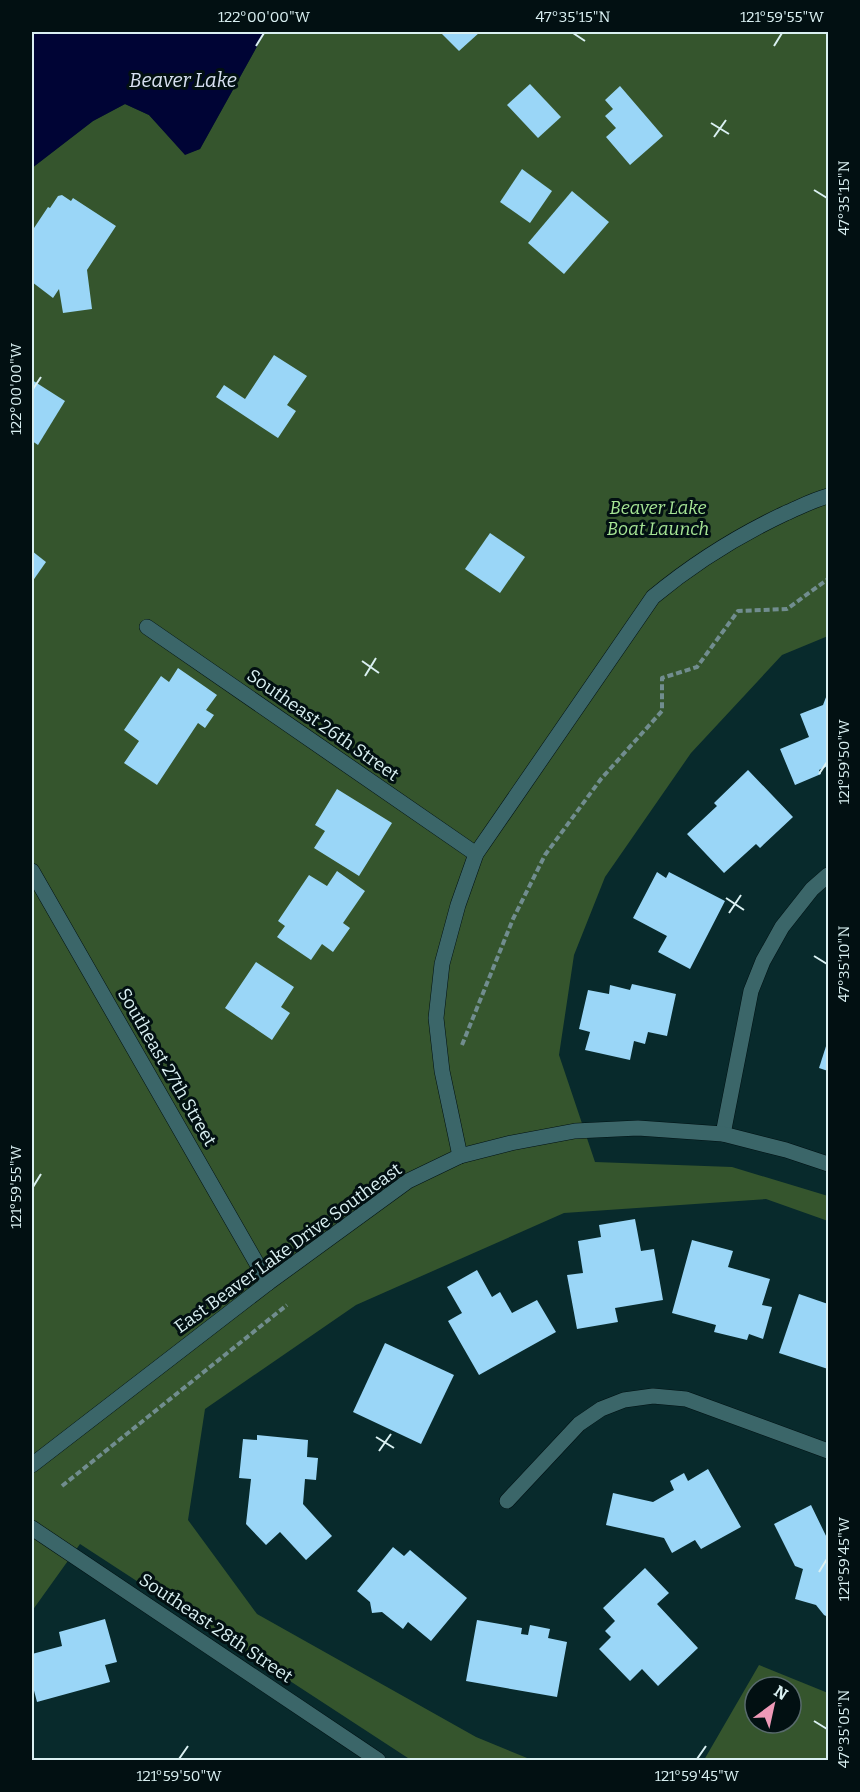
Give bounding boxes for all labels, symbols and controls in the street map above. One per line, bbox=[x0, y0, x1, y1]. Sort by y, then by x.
text: 122°00'00"W bbox=[218, 8, 311, 26]
text: 47°35'15"N bbox=[535, 8, 611, 26]
text: 121°59'55"W bbox=[740, 8, 824, 26]
water label: Beaver Lake bbox=[129, 68, 237, 92]
text: 47°35'15"N bbox=[835, 160, 853, 236]
text: 122°00'00"W bbox=[7, 342, 25, 435]
park label: Beaver Lake Boat Launch bbox=[607, 497, 709, 540]
street label: Southeast 26th Street bbox=[243, 664, 404, 786]
text: 121°59'50"W bbox=[835, 719, 853, 805]
text: 47°35'10"N bbox=[835, 926, 853, 1002]
street label: Southeast 27th Street bbox=[113, 984, 221, 1150]
text: 121°59'55"W bbox=[7, 1145, 25, 1229]
street label: East Beaver Lake Drive Southeast bbox=[170, 1158, 406, 1338]
text: 121°59'45"W bbox=[835, 1516, 853, 1601]
street label: Southeast 28th Street bbox=[135, 1568, 297, 1688]
north arrow bbox=[743, 1675, 803, 1735]
text: N bbox=[771, 1682, 791, 1704]
text: 47°35'05"N bbox=[835, 1690, 853, 1768]
text: 121°59'50"W bbox=[136, 1767, 222, 1785]
text: 121°59'45"W bbox=[655, 1767, 740, 1785]

